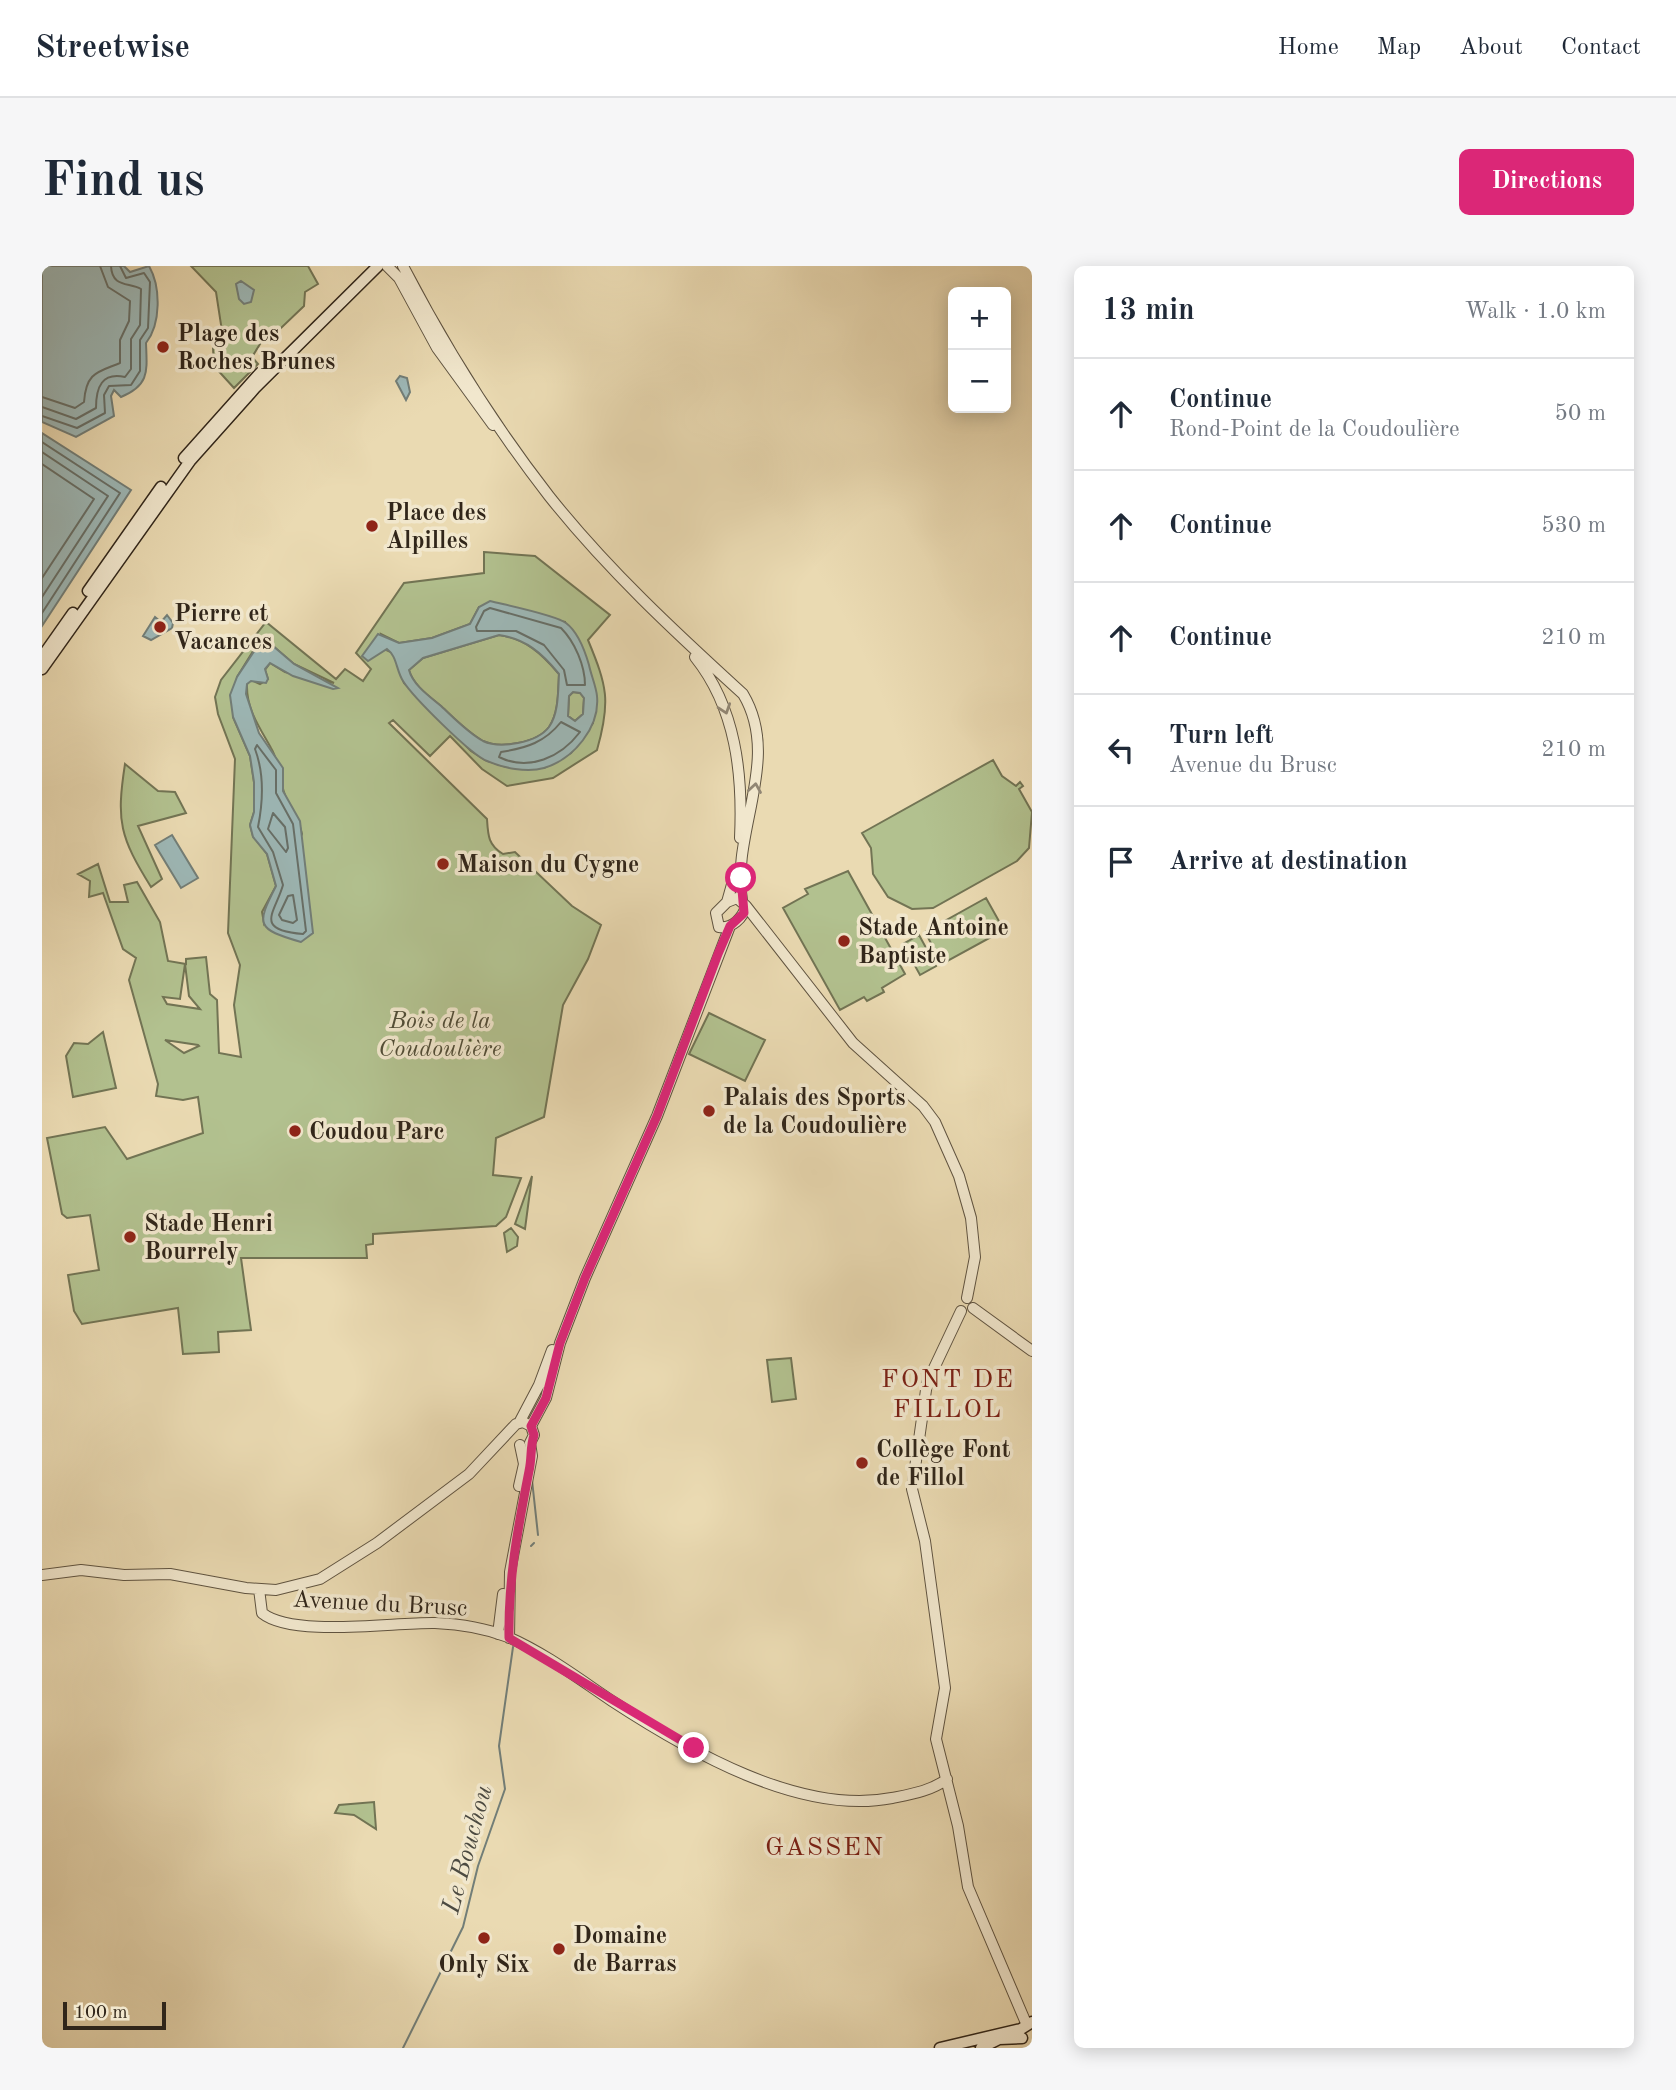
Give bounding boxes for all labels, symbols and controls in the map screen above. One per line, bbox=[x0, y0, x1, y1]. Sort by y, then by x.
text: Streetwise bbox=[35, 32, 190, 65]
text: Home bbox=[1278, 36, 1339, 60]
text: Map bbox=[1377, 36, 1421, 60]
text: About bbox=[1459, 36, 1523, 60]
text: Contact bbox=[1561, 36, 1641, 60]
button: Directions bbox=[1459, 149, 1634, 215]
text: Find us bbox=[42, 158, 205, 207]
map controls bbox=[948, 287, 1011, 413]
button: + bbox=[948, 287, 1011, 350]
text: 13 min bbox=[1102, 296, 1195, 326]
text: Walk · 1.0 km bbox=[1465, 300, 1606, 323]
place label: Plage des Roches Brunes bbox=[177, 323, 335, 375]
marker: Plage des Roches Brunes bbox=[155, 339, 171, 355]
button: − bbox=[948, 350, 1011, 413]
text: Continue bbox=[1169, 387, 1272, 413]
icon: ahead bbox=[1102, 395, 1140, 433]
text: 50 m bbox=[1555, 402, 1606, 425]
text: Rond-Point de la Coudoulière bbox=[1169, 418, 1460, 441]
place label: Place des Alpilles bbox=[386, 502, 486, 554]
icon: ahead bbox=[1102, 507, 1140, 545]
text: Continue bbox=[1169, 513, 1272, 539]
text: 530 m bbox=[1541, 514, 1606, 537]
marker: Place des Alpilles bbox=[364, 518, 380, 534]
place label: Pierre et Vacances bbox=[174, 603, 272, 655]
marker: Pierre et Vacances bbox=[152, 619, 168, 635]
icon: ahead bbox=[1102, 619, 1140, 657]
text: Continue bbox=[1169, 625, 1272, 651]
text: 210 m bbox=[1541, 626, 1606, 649]
one-way arrow bbox=[717, 702, 731, 714]
text: Turn left bbox=[1169, 723, 1274, 749]
icon: left bbox=[1102, 731, 1140, 769]
text: 210 m bbox=[1541, 738, 1606, 761]
text: Avenue du Brusc bbox=[1169, 754, 1337, 777]
one-way arrow bbox=[747, 782, 762, 794]
icon: arrive bbox=[1102, 843, 1140, 881]
text: Arrive at destination bbox=[1169, 849, 1408, 875]
place label: Maison du Cygne bbox=[457, 854, 639, 878]
marker: Maison du Cygne bbox=[435, 856, 451, 872]
route start bbox=[725, 862, 756, 893]
place label: Stade Antoine Baptiste bbox=[858, 917, 1009, 969]
marker: Stade Antoine Baptiste bbox=[836, 933, 852, 949]
park label: Bois de la Coudoulière bbox=[378, 1010, 502, 1062]
place label: Palais des Sports de la Coudoulière bbox=[723, 1087, 907, 1139]
marker: Palais des Sports de la Coudoulière bbox=[701, 1103, 717, 1119]
place label: Coudou Parc bbox=[309, 1121, 445, 1145]
marker: Coudou Parc bbox=[287, 1123, 303, 1139]
place label: Stade Henri Bourrely bbox=[144, 1213, 273, 1265]
marker: Stade Henri Bourrely bbox=[122, 1229, 138, 1245]
district label: FONT DE FILLOL bbox=[881, 1367, 1015, 1423]
place label: Collège Font de Fillol bbox=[876, 1439, 1011, 1491]
marker: Collège Font de Fillol bbox=[854, 1455, 870, 1471]
street label: Avenue du Brusc bbox=[292, 1588, 468, 1622]
route end bbox=[678, 1732, 709, 1763]
water label: Le Bouchou bbox=[438, 1782, 498, 1917]
district label: GASSEN bbox=[765, 1835, 885, 1861]
place label: Domaine de Barras bbox=[573, 1925, 677, 1977]
marker: Only Six bbox=[476, 1930, 492, 1946]
marker: Domaine de Barras bbox=[551, 1941, 567, 1957]
place label: Only Six bbox=[438, 1954, 530, 1978]
scale bar bbox=[63, 1999, 166, 2031]
text: 100 m bbox=[74, 2004, 127, 2023]

